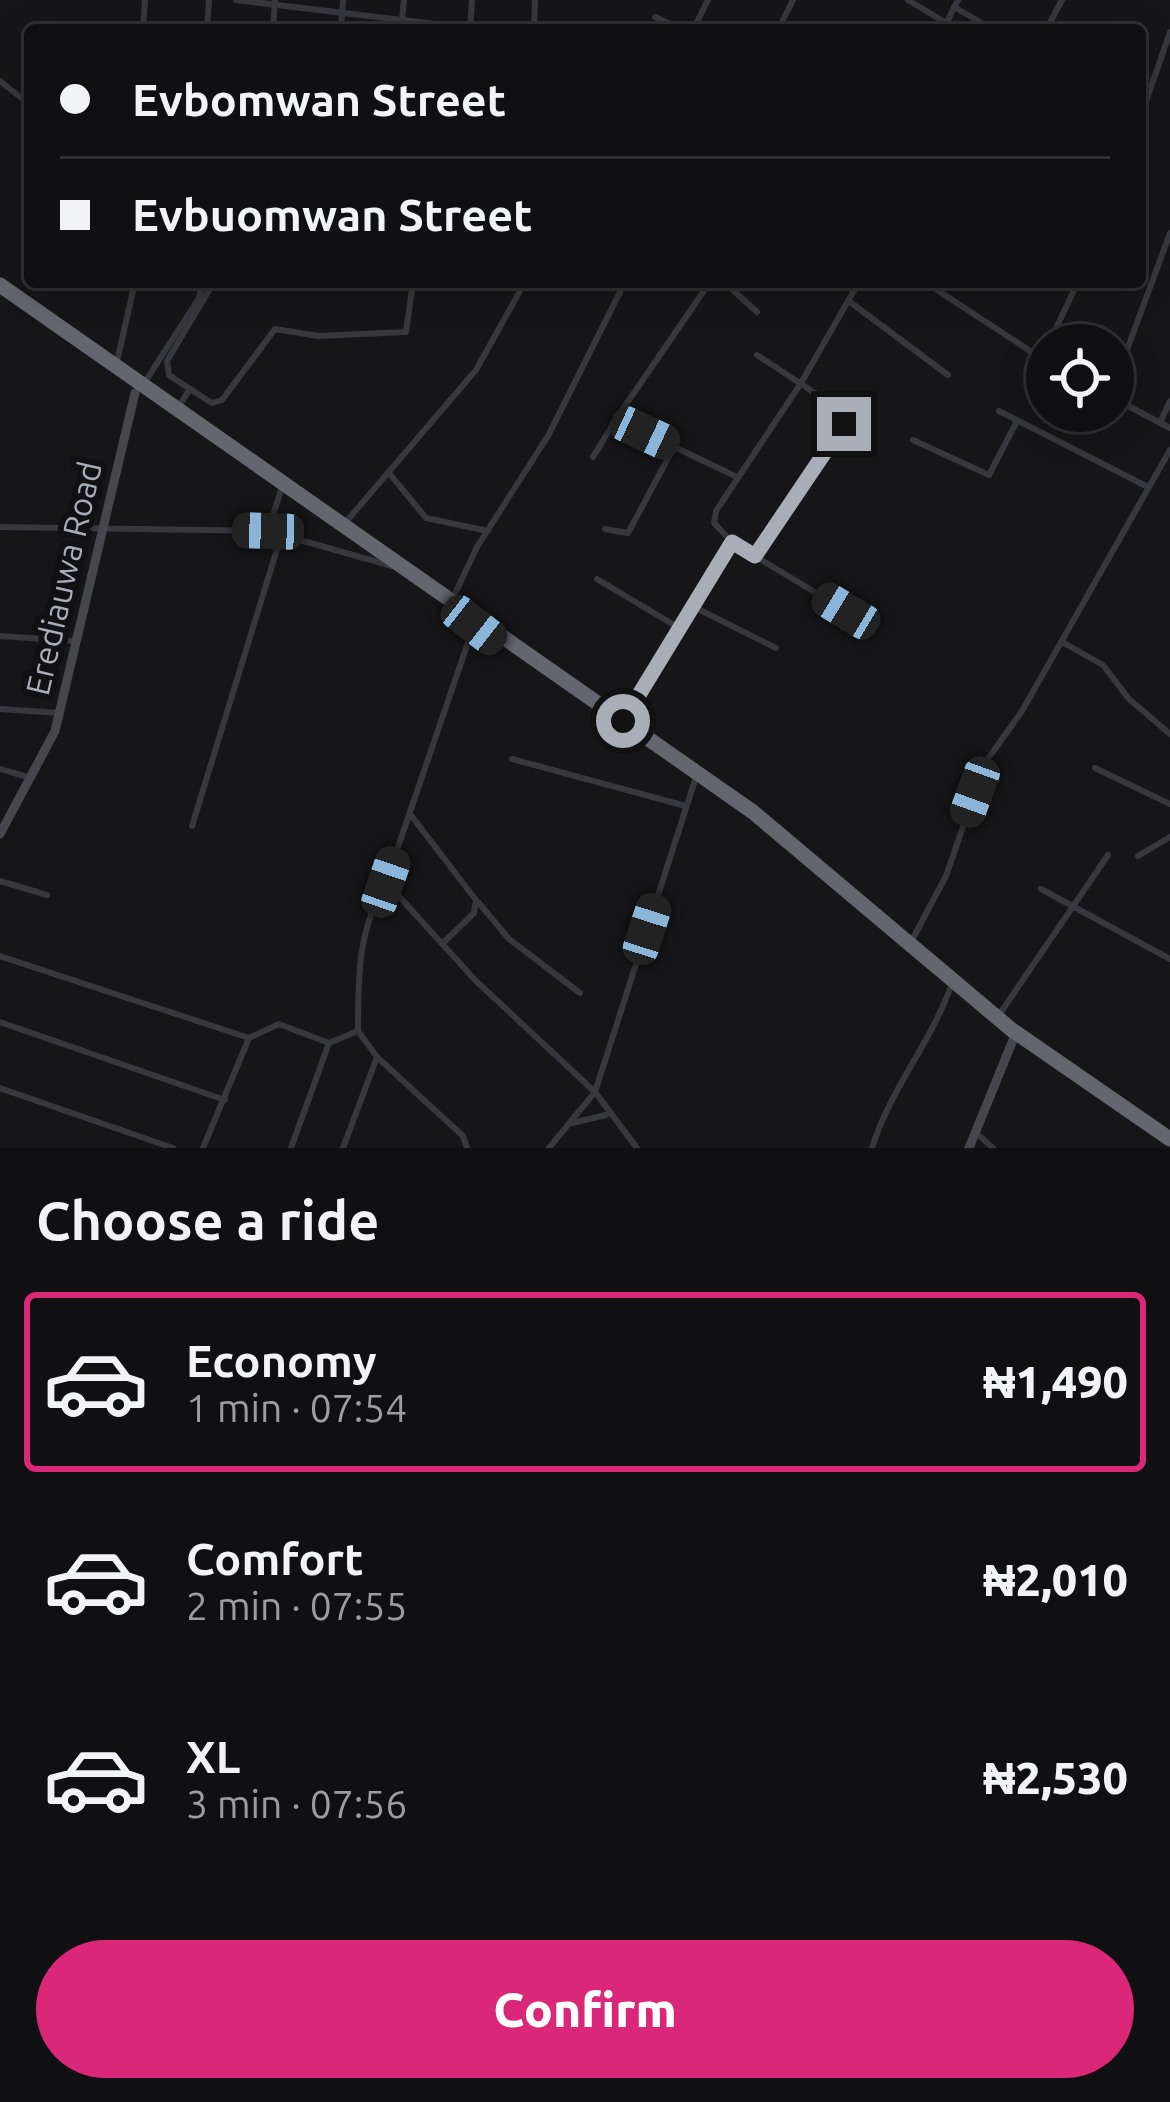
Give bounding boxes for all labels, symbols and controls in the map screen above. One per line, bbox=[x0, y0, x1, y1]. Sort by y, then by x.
text: Evbomwan Street bbox=[132, 74, 506, 125]
text: Evbuomwan Street bbox=[132, 189, 532, 240]
map controls bbox=[1026, 324, 1134, 432]
button: locate bbox=[1026, 324, 1134, 432]
route end bbox=[817, 397, 871, 451]
car bbox=[605, 401, 685, 465]
street label: Erediauwa Road bbox=[18, 458, 108, 698]
car bbox=[231, 512, 305, 550]
car bbox=[806, 577, 886, 645]
car bbox=[435, 589, 513, 661]
route start bbox=[596, 694, 650, 748]
car bbox=[946, 752, 1004, 832]
car bbox=[357, 842, 415, 922]
car bbox=[619, 889, 675, 969]
text: Choose a ride bbox=[36, 1190, 379, 1250]
icon: car bbox=[42, 1328, 150, 1436]
text: Economy bbox=[186, 1335, 377, 1386]
text: ₦1,490 bbox=[983, 1356, 1128, 1407]
text: 1 min · 07:54 bbox=[186, 1386, 407, 1429]
icon: car bbox=[42, 1526, 150, 1634]
text: Comfort bbox=[186, 1533, 363, 1584]
text: ₦2,010 bbox=[983, 1554, 1128, 1605]
text: 2 min · 07:55 bbox=[186, 1584, 407, 1627]
icon: car bbox=[42, 1724, 150, 1832]
text: XL bbox=[186, 1731, 240, 1782]
text: ₦2,530 bbox=[983, 1752, 1128, 1803]
text: 3 min · 07:56 bbox=[186, 1782, 407, 1825]
button: Confirm bbox=[36, 1940, 1134, 2078]

